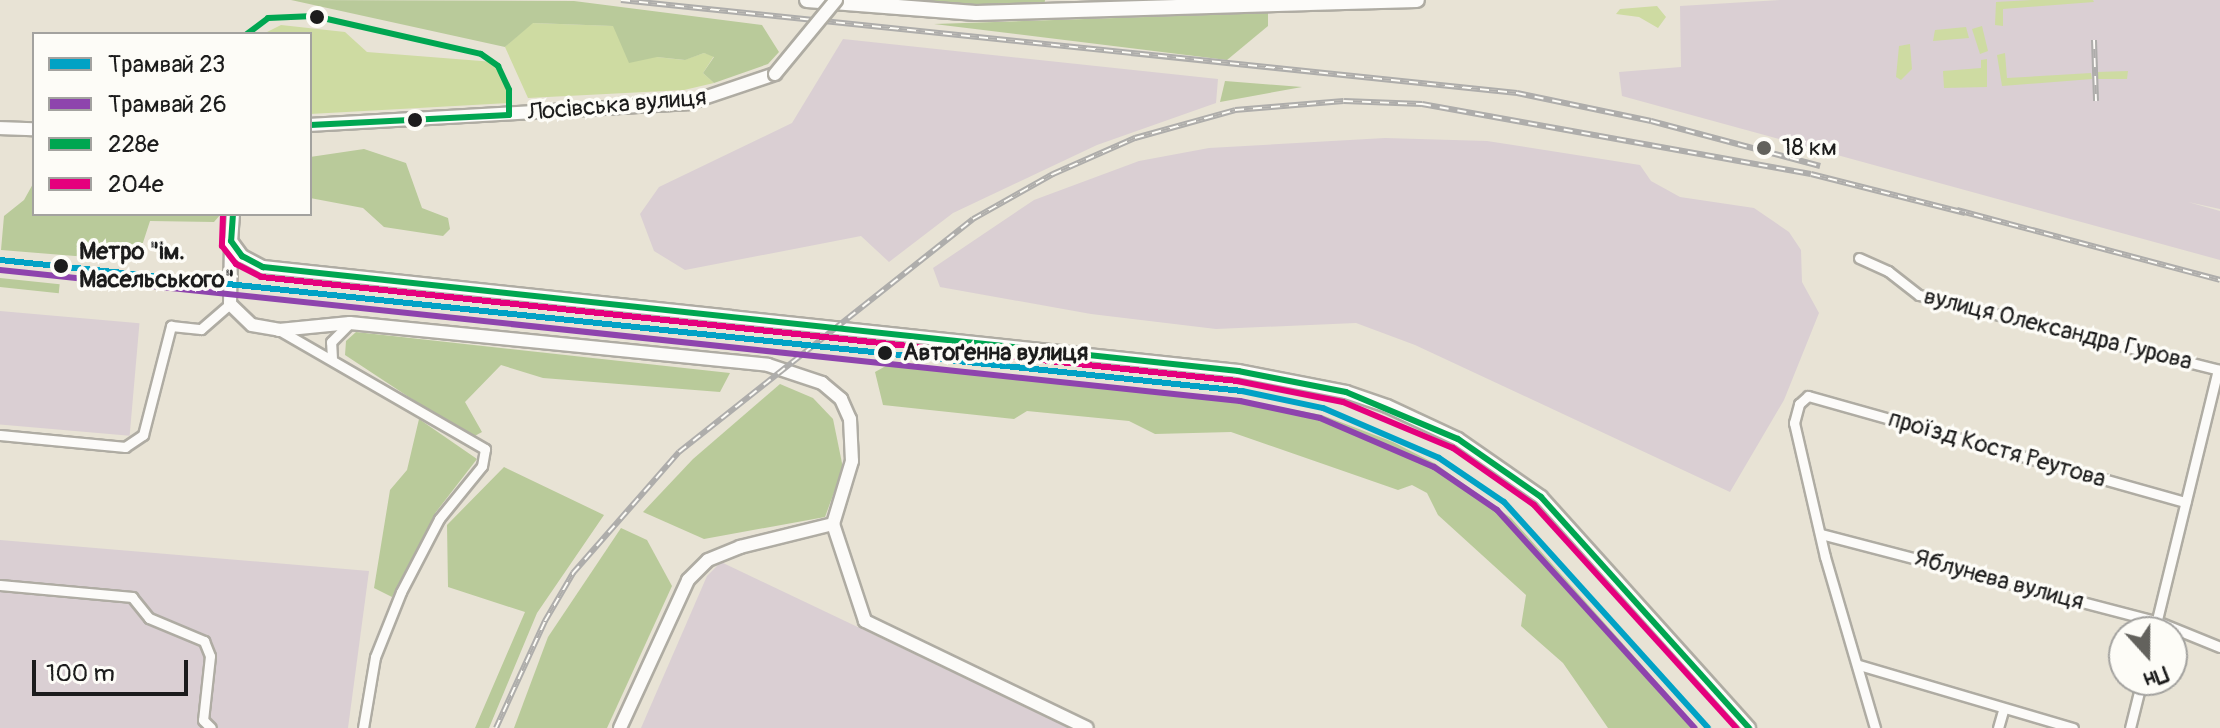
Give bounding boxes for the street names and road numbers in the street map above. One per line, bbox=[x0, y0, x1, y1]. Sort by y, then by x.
street label: Лосівська вулиця bbox=[526, 83, 708, 127]
street label: вулиця Олександра Гурова bbox=[1921, 282, 2195, 376]
street label: проїзд Костя Реутова bbox=[1885, 404, 2109, 494]
street label: Яблунева вулиця bbox=[1911, 544, 2087, 616]

